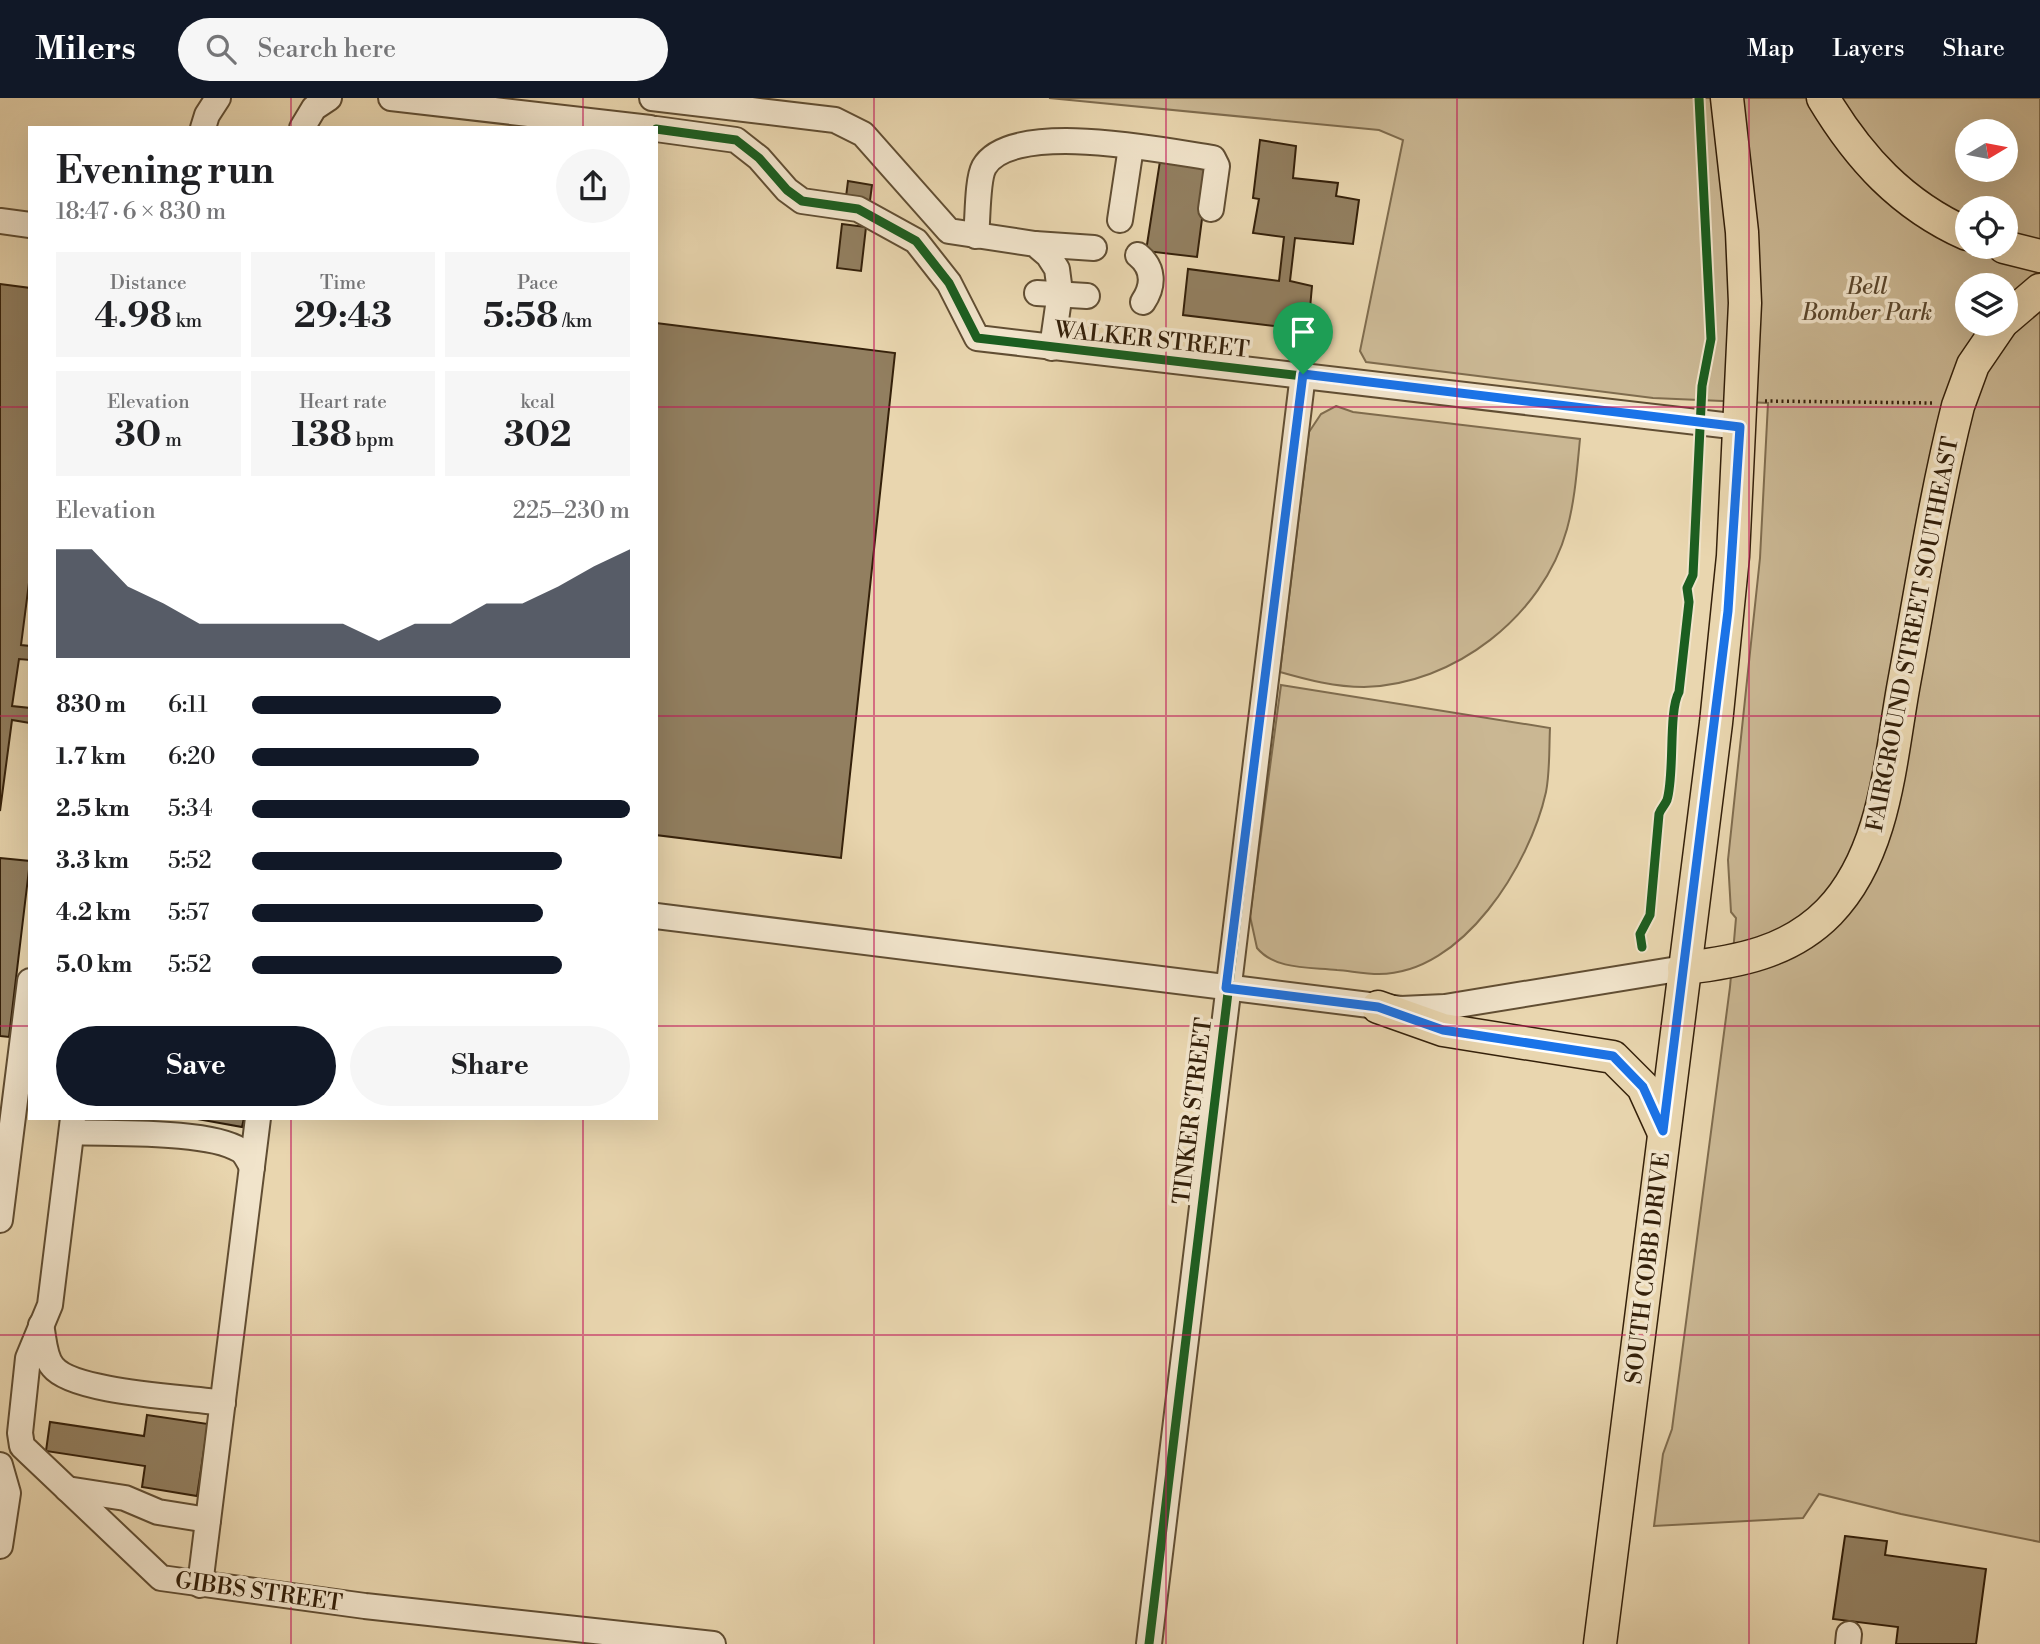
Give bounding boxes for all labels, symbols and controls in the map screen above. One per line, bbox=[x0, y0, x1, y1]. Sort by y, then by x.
search box bbox=[178, 18, 668, 81]
text: Milers bbox=[35, 29, 136, 70]
icon: search bbox=[202, 30, 240, 68]
text: Search here bbox=[258, 33, 396, 65]
text: Map bbox=[1747, 34, 1794, 64]
text: Layers bbox=[1832, 34, 1904, 64]
text: Share bbox=[1942, 34, 2005, 64]
north arrow bbox=[1955, 119, 2018, 182]
map controls bbox=[1955, 119, 2018, 336]
text: Evening run bbox=[56, 148, 274, 195]
button: share bbox=[556, 149, 630, 223]
button: locate bbox=[1955, 196, 2018, 259]
text: 18:47 · 6 × 830 m bbox=[56, 198, 226, 226]
text: Distance bbox=[110, 271, 187, 295]
text: Time bbox=[320, 271, 366, 295]
text: Pace bbox=[517, 271, 558, 295]
park label: Bell Bomber Park bbox=[1801, 273, 1932, 327]
button: layers bbox=[1955, 273, 2018, 336]
text: 4.98 bbox=[94, 295, 172, 338]
text: 29:43 bbox=[294, 295, 392, 338]
text: 5:58 bbox=[483, 295, 558, 338]
pin bbox=[1273, 302, 1333, 374]
text: km bbox=[172, 309, 202, 333]
text: /km bbox=[558, 309, 592, 333]
icon: arrive bbox=[1284, 313, 1322, 351]
street label: WALKER STREET bbox=[1052, 316, 1251, 364]
text: Elevation bbox=[107, 390, 189, 414]
text: Heart rate bbox=[299, 390, 387, 414]
text: kcal bbox=[520, 390, 555, 414]
text: 30 bbox=[115, 414, 161, 457]
text: 138 bbox=[292, 414, 352, 457]
text: 302 bbox=[504, 414, 572, 457]
text: m bbox=[161, 428, 182, 452]
text: bpm bbox=[352, 428, 394, 452]
street label: FAIRGROUND STREET SOUTHEAST bbox=[1861, 434, 1965, 834]
text: Elevation bbox=[56, 497, 156, 525]
text: 225–230 m bbox=[513, 497, 630, 525]
text: 830 m bbox=[56, 691, 126, 719]
text: 6:11 bbox=[168, 691, 208, 719]
text: 1.7 km bbox=[56, 743, 126, 771]
text: 6:20 bbox=[168, 743, 216, 771]
text: 2.5 km bbox=[56, 795, 130, 823]
text: 5:34 bbox=[168, 795, 213, 823]
text: 3.3 km bbox=[56, 847, 129, 875]
text: 5:52 bbox=[168, 847, 212, 875]
text: 4.2 km bbox=[56, 899, 131, 927]
text: 5:57 bbox=[168, 899, 209, 927]
text: 5.0 km bbox=[56, 951, 132, 979]
text: 5:52 bbox=[168, 951, 212, 979]
street label: TINKER STREET bbox=[1168, 1016, 1218, 1206]
button: Save bbox=[56, 1026, 336, 1106]
button: Share bbox=[350, 1026, 630, 1106]
street label: SOUTH COBB DRIVE bbox=[1620, 1151, 1676, 1386]
street label: GIBBS STREET bbox=[173, 1566, 344, 1618]

